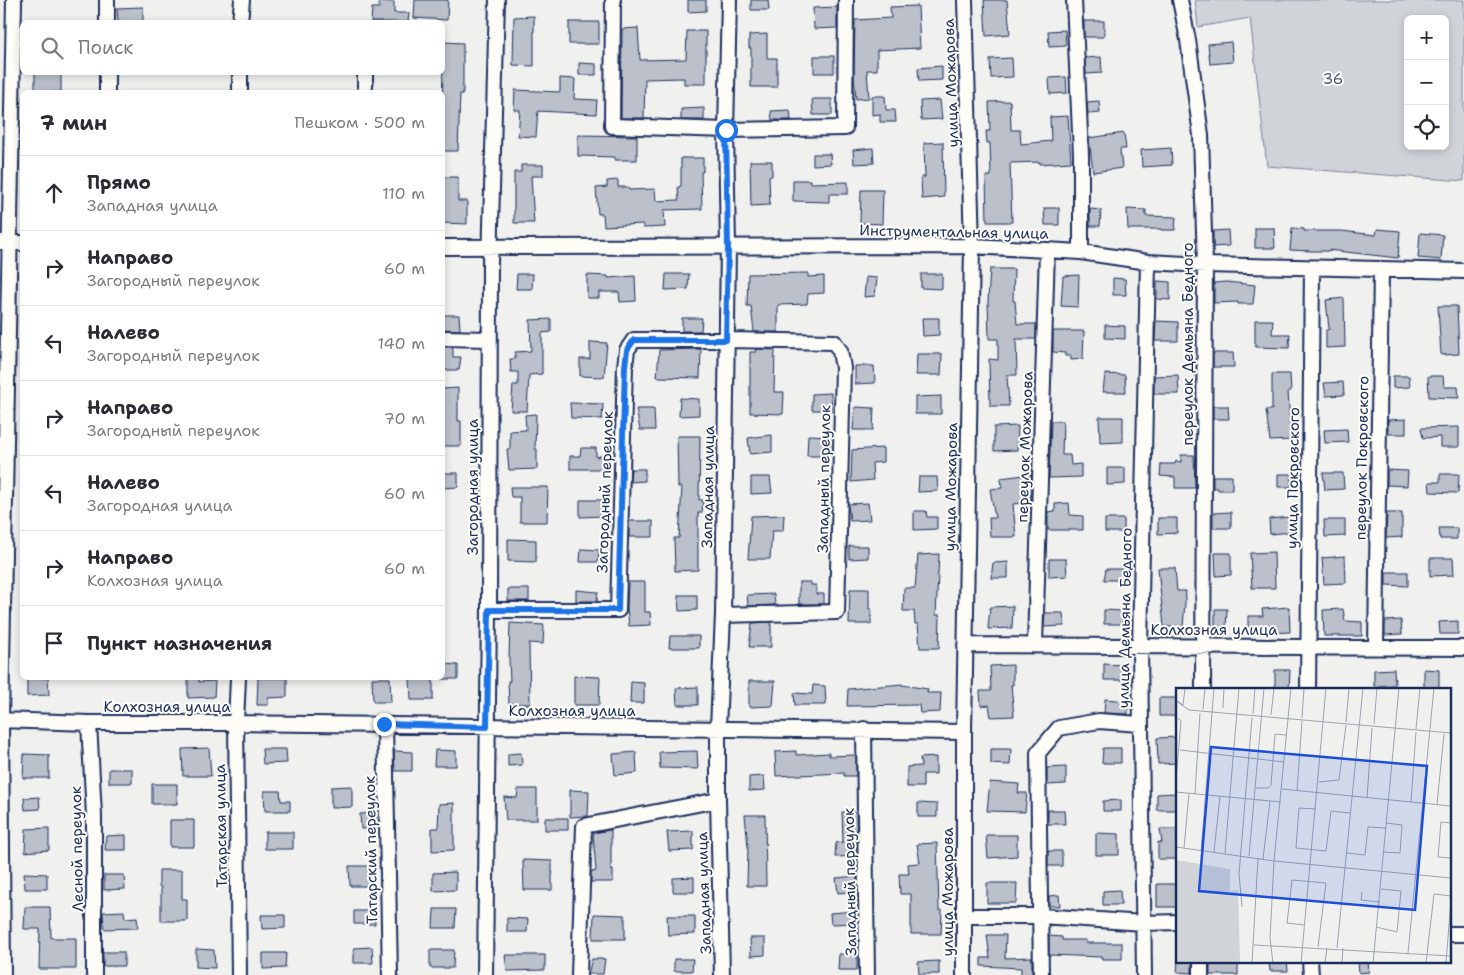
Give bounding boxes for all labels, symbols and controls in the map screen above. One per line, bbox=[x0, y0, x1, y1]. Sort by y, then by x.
map controls bbox=[1404, 15, 1449, 150]
button: + bbox=[1404, 15, 1449, 60]
street label: улица Можарова bbox=[939, 18, 963, 148]
search box bbox=[20, 20, 445, 75]
icon: search bbox=[38, 34, 66, 62]
text: Поиск bbox=[78, 35, 133, 60]
button: − bbox=[1404, 60, 1449, 105]
park label: 36 bbox=[1323, 69, 1343, 89]
button: locate bbox=[1404, 105, 1449, 150]
text: 7 мин bbox=[40, 109, 107, 137]
text: Пешком · 500 m bbox=[295, 112, 425, 133]
route start bbox=[715, 119, 738, 142]
text: Прямо bbox=[87, 170, 151, 195]
icon: ahead bbox=[40, 179, 68, 207]
text: 110 m bbox=[382, 183, 425, 204]
text: Западная улица bbox=[87, 195, 218, 216]
street label: Инструментальная улица bbox=[859, 220, 1049, 244]
street label: переулок Демьяна Бедного bbox=[1178, 242, 1198, 446]
text: Направо bbox=[87, 245, 173, 270]
icon: right bbox=[40, 254, 68, 282]
text: 60 m bbox=[384, 258, 425, 279]
text: Загородный переулок bbox=[87, 270, 260, 291]
text: Налево bbox=[87, 320, 160, 345]
icon: left bbox=[40, 329, 68, 357]
text: 140 m bbox=[378, 333, 425, 354]
text: Загородный переулок bbox=[87, 345, 260, 366]
street label: переулок Можарова bbox=[1012, 370, 1038, 523]
street label: переулок Покровского bbox=[1351, 376, 1373, 540]
text: Направо bbox=[87, 395, 173, 420]
icon: right bbox=[40, 404, 68, 432]
street label: Западный переулок bbox=[813, 405, 835, 553]
street label: улица Покровского bbox=[1282, 407, 1304, 549]
text: 70 m bbox=[384, 408, 425, 429]
street label: Загородный переулок bbox=[592, 411, 618, 573]
street label: Загородная улица bbox=[463, 418, 483, 555]
text: Загородный переулок bbox=[87, 420, 260, 441]
street label: улица Можарова bbox=[940, 422, 962, 552]
street label: Западная улица bbox=[697, 425, 719, 548]
text: Налево bbox=[87, 470, 160, 495]
icon: left bbox=[40, 479, 68, 507]
text: 60 m bbox=[384, 483, 425, 504]
text: Загородная улица bbox=[87, 495, 233, 516]
street label: улица Демьяна Бедного bbox=[1113, 527, 1137, 709]
text: Направо bbox=[87, 545, 173, 570]
icon: right bbox=[40, 554, 68, 582]
text: 60 m bbox=[384, 558, 425, 579]
text: Колхозная улица bbox=[87, 570, 223, 591]
street label: Колхозная улица bbox=[1150, 620, 1278, 640]
icon: arrive bbox=[40, 629, 68, 657]
text: Пункт назначения bbox=[87, 631, 272, 656]
inset map bbox=[1176, 688, 1452, 962]
street label: Колхозная улица bbox=[103, 697, 231, 717]
street label: Колхозная улица bbox=[508, 701, 636, 721]
route end bbox=[373, 713, 396, 736]
street label: Татарская улица bbox=[210, 763, 232, 888]
street label: Татарский переулок bbox=[360, 776, 382, 924]
street label: Лесной переулок bbox=[66, 786, 88, 912]
street label: Западный переулок bbox=[839, 808, 861, 956]
street label: улица Можарова bbox=[938, 827, 958, 957]
street label: Западная улица bbox=[692, 831, 716, 955]

